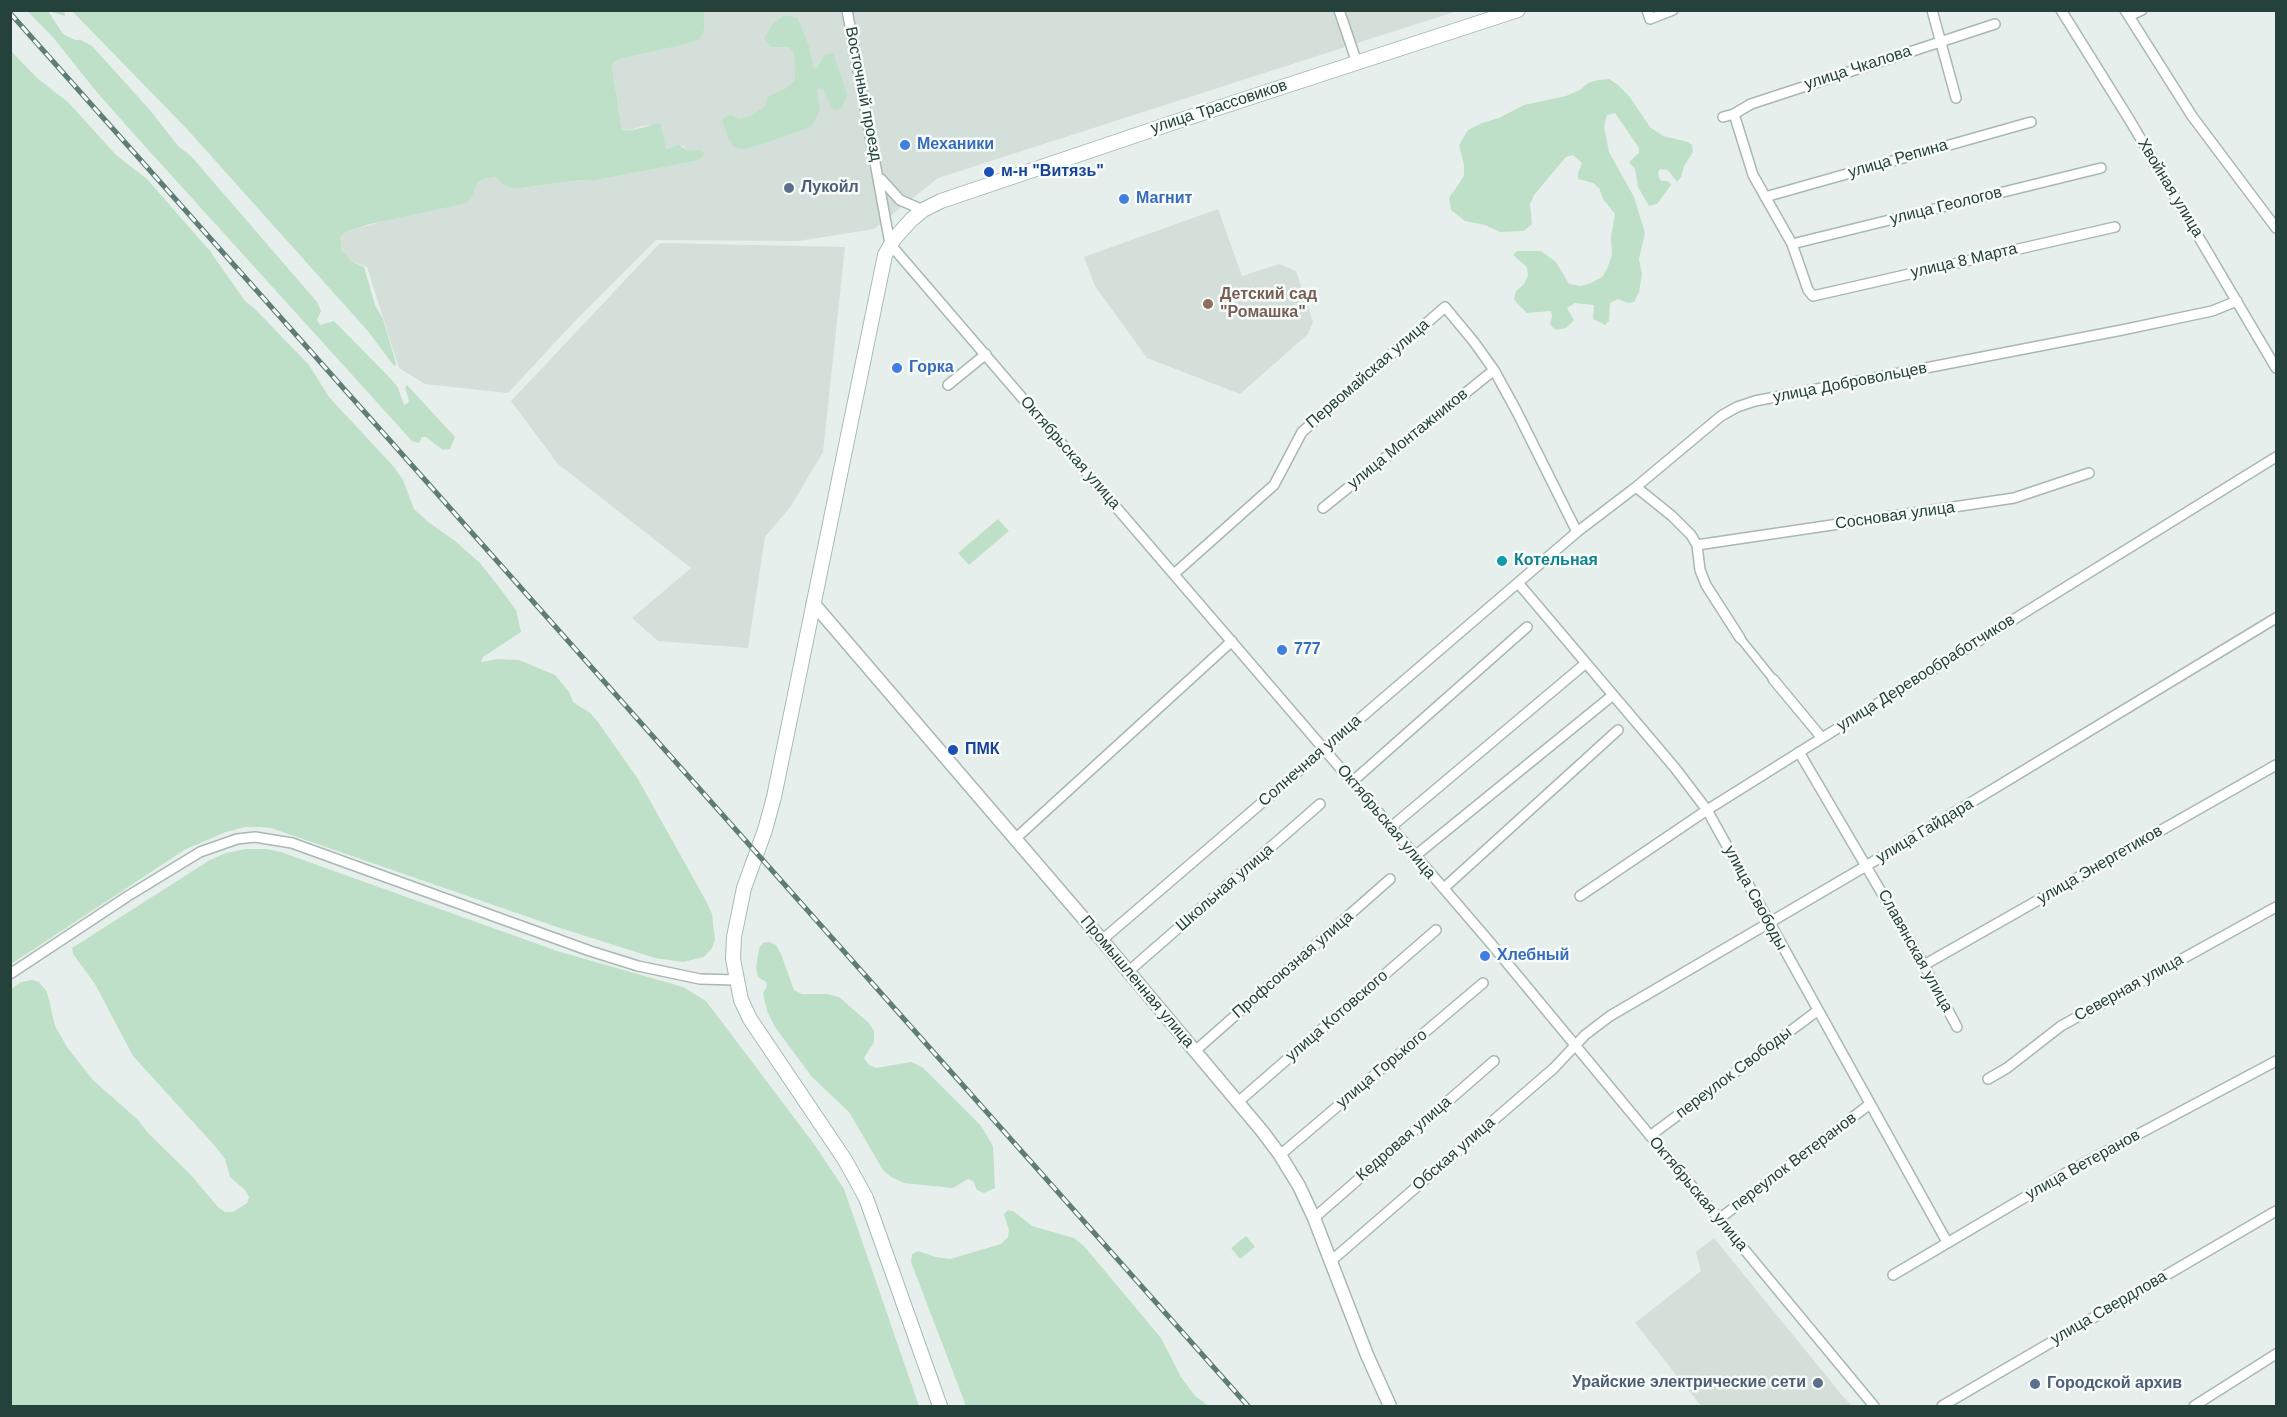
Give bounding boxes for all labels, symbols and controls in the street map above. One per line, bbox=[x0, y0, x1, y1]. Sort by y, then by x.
street label: Восточный проезд bbox=[841, 25, 885, 163]
street label: улица Чкалова bbox=[1802, 42, 1914, 94]
street label: улица Трассовиков bbox=[1148, 76, 1290, 138]
place label: Механики bbox=[917, 135, 994, 155]
street label: Хвойная улица bbox=[2133, 135, 2207, 241]
street label: улица Репина bbox=[1846, 136, 1950, 182]
marker: Механики bbox=[898, 138, 912, 152]
place label: м-н "Витязь" bbox=[1001, 162, 1104, 182]
marker: м-н "Витязь" bbox=[982, 165, 996, 179]
place label: Лукойл bbox=[801, 178, 859, 198]
marker: Лукойл bbox=[782, 181, 796, 195]
street label: улица Геологов bbox=[1888, 183, 2004, 229]
place label: Магнит bbox=[1136, 189, 1192, 209]
marker: Магнит bbox=[1117, 192, 1131, 206]
street label: улица 8 Марта bbox=[1909, 239, 2019, 283]
place label: Детский сад "Ромашка" bbox=[1220, 285, 1317, 323]
marker: Детский сад "Ромашка" bbox=[1201, 297, 1215, 311]
street label: Первомайская улица bbox=[1303, 315, 1433, 433]
place label: Горка bbox=[909, 358, 954, 378]
street label: улица Добровольцев bbox=[1771, 359, 1929, 407]
marker: Горка bbox=[890, 361, 904, 375]
street label: улица Монтажников bbox=[1344, 385, 1472, 493]
street label: Октябрьская улица bbox=[1016, 393, 1124, 513]
street label: Сосновая улица bbox=[1834, 498, 1956, 534]
place label: Котельная bbox=[1514, 551, 1598, 571]
marker: Котельная bbox=[1495, 554, 1509, 568]
street label: улица Деревообработчиков bbox=[1834, 610, 2018, 736]
place label: 777 bbox=[1294, 640, 1321, 660]
marker: 777 bbox=[1275, 643, 1289, 657]
street label: Солнечная улица bbox=[1255, 711, 1365, 811]
place label: ПМК bbox=[965, 740, 1000, 760]
marker: ПМК bbox=[946, 743, 960, 757]
street label: Октябрьская улица bbox=[1333, 761, 1439, 883]
street label: улица Гайдара bbox=[1873, 794, 1977, 868]
street label: улица Энергетиков bbox=[2034, 821, 2166, 909]
street label: Школьная улица bbox=[1172, 840, 1278, 936]
street label: улица Свободы bbox=[1719, 842, 1791, 954]
street label: Славянская улица bbox=[1873, 886, 1957, 1016]
street label: Профсоюзная улица bbox=[1229, 907, 1357, 1023]
street label: Промышленная улица bbox=[1076, 912, 1198, 1052]
place label: Хлебный bbox=[1497, 946, 1569, 966]
marker: Хлебный bbox=[1478, 949, 1492, 963]
street label: Северная улица bbox=[2071, 950, 2187, 1026]
street label: улица Котовского bbox=[1282, 966, 1392, 1066]
street label: переулок Свободы bbox=[1672, 1023, 1796, 1123]
street label: улица Горького bbox=[1333, 1025, 1431, 1113]
street label: Кедровая улица bbox=[1353, 1093, 1455, 1185]
street label: переулок Ветеранов bbox=[1728, 1109, 1860, 1215]
street label: Обская улица bbox=[1409, 1113, 1499, 1195]
street label: улица Ветеранов bbox=[2023, 1126, 2143, 1204]
street label: Октябрьская улица bbox=[1645, 1133, 1751, 1255]
street label: улица Свердлова bbox=[2048, 1267, 2170, 1349]
place label: Урайские электрические сети bbox=[1572, 1373, 1806, 1393]
place label: Городской архив bbox=[2047, 1374, 2182, 1394]
marker: Урайские электрические сети bbox=[1811, 1376, 1825, 1390]
marker: Городской архив bbox=[2028, 1377, 2042, 1391]

